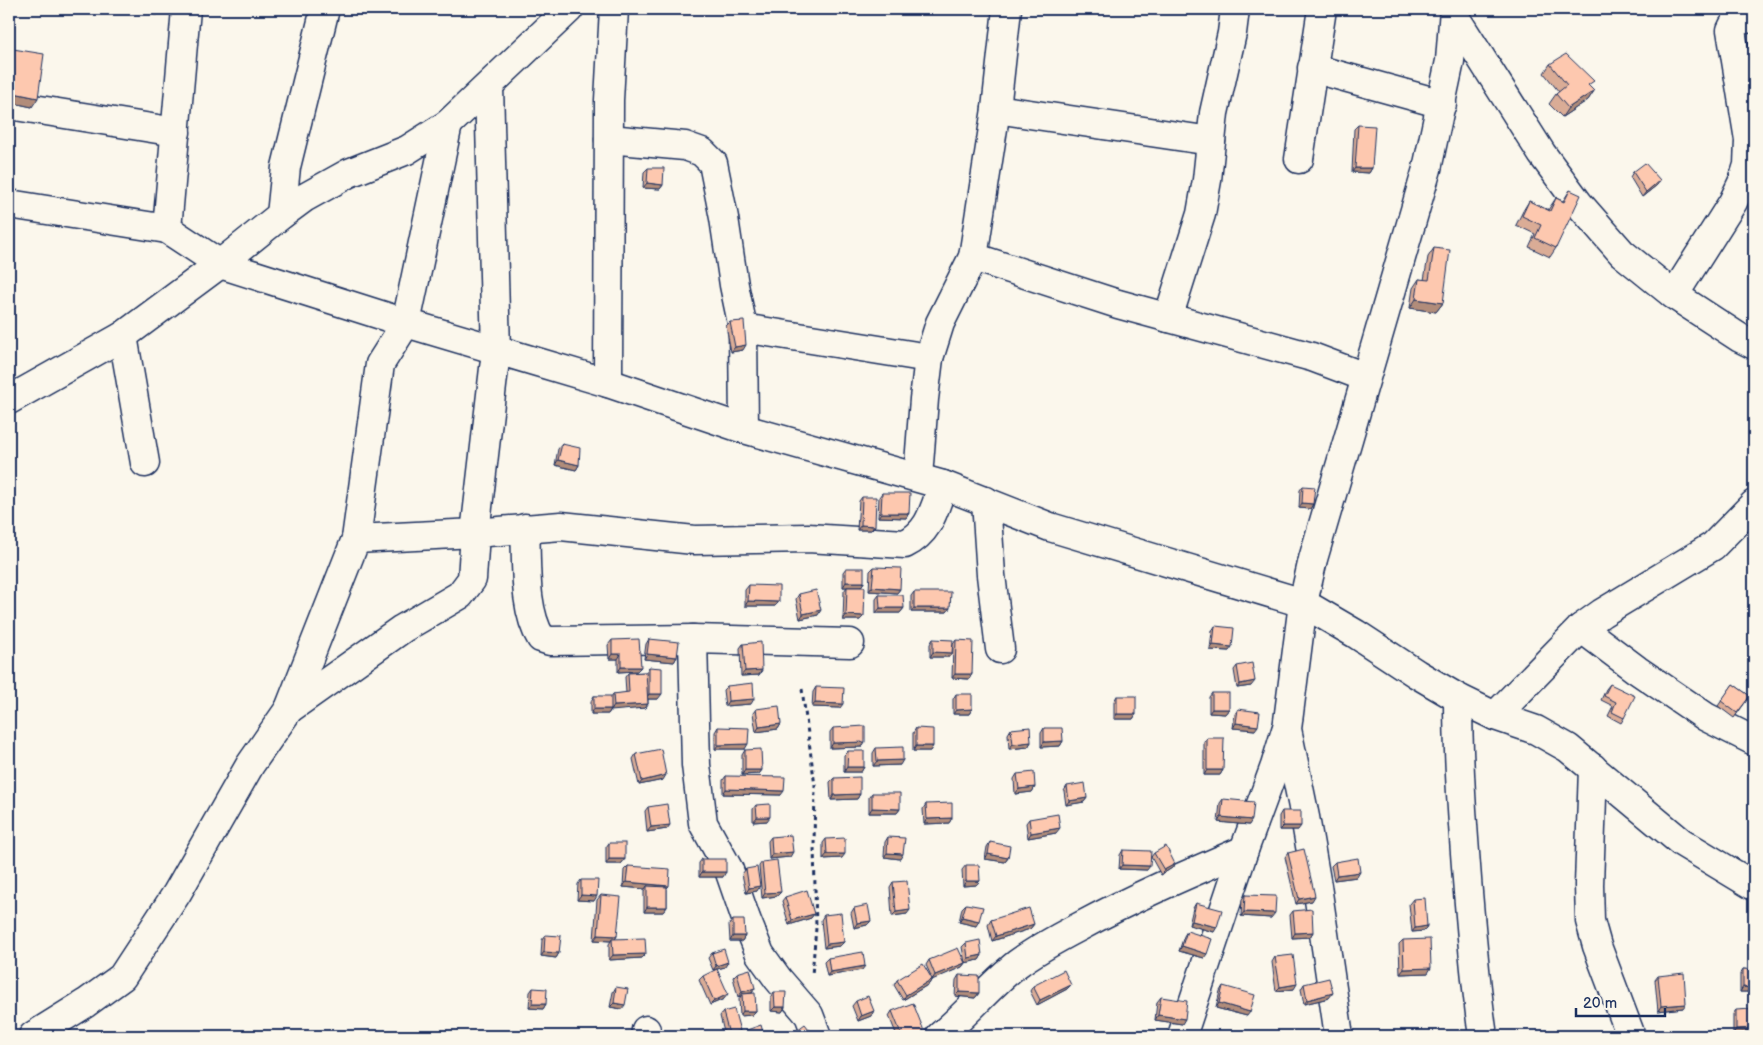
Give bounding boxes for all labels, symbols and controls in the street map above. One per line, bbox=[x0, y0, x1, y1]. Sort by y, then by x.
scale bar bbox=[1576, 985, 1664, 1017]
text: 20 m bbox=[1583, 994, 1617, 1013]

